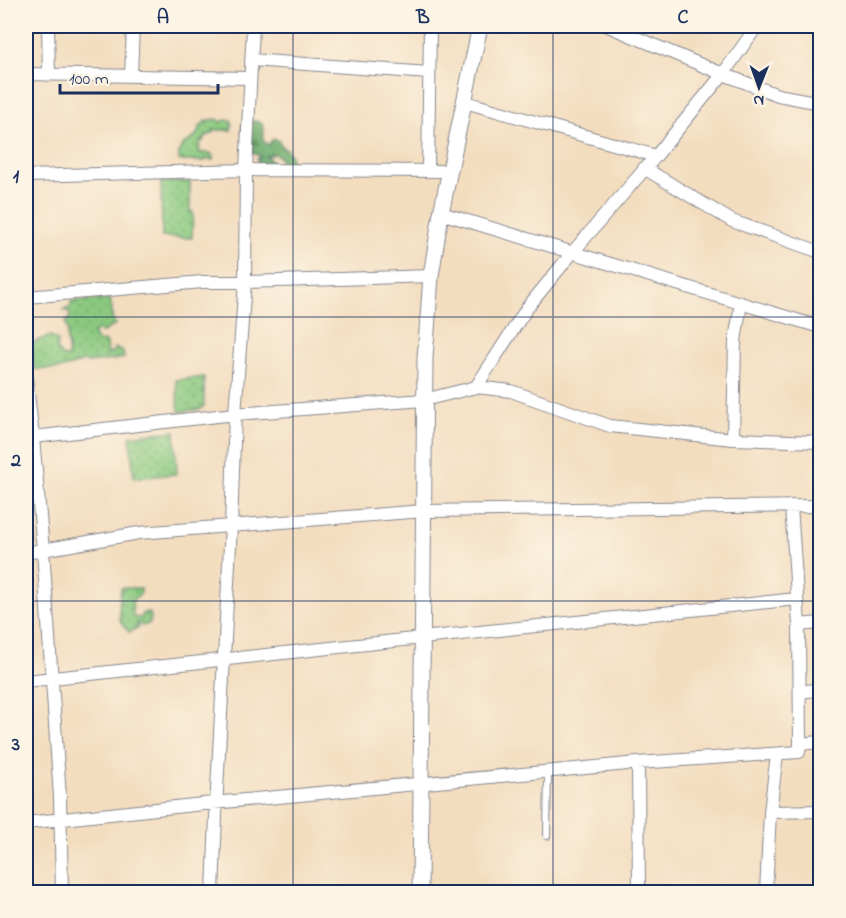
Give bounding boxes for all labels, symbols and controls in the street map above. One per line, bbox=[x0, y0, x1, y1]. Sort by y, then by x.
text: A bbox=[157, 4, 169, 33]
text: B bbox=[415, 4, 430, 33]
text: C bbox=[678, 4, 689, 33]
scale bar bbox=[60, 57, 218, 95]
north arrow bbox=[729, 57, 789, 117]
text: 100 m bbox=[69, 67, 109, 93]
text: N bbox=[753, 88, 764, 112]
text: 1 bbox=[13, 163, 20, 192]
text: 2 bbox=[10, 447, 21, 476]
text: 3 bbox=[11, 731, 20, 760]

